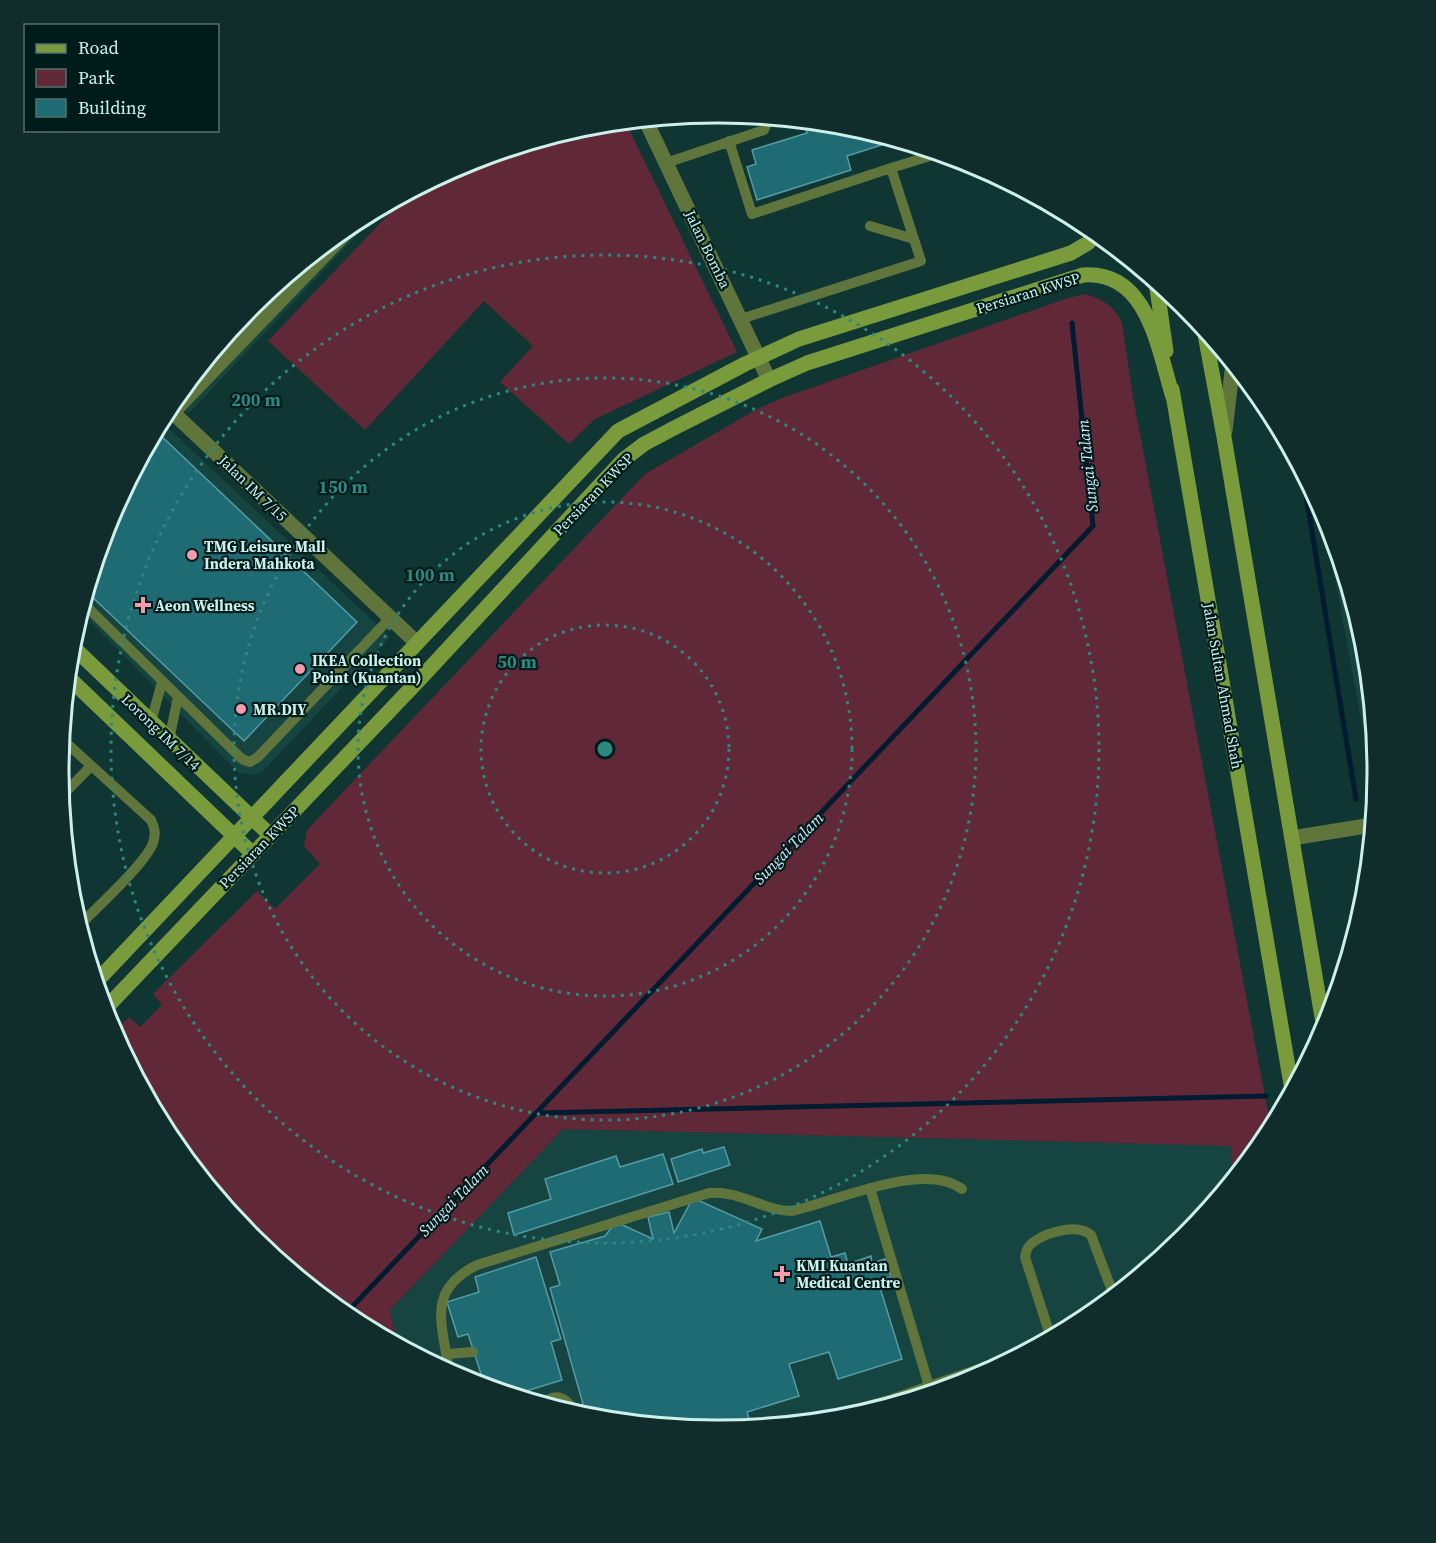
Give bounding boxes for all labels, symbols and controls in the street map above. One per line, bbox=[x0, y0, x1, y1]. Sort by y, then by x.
legend bbox=[24, 24, 219, 132]
text: Road bbox=[78, 35, 119, 60]
text: Park bbox=[78, 65, 115, 90]
text: Building bbox=[78, 95, 146, 120]
street label: Jalan Bomba bbox=[680, 205, 736, 292]
street label: Persiaran KWSP bbox=[973, 267, 1083, 319]
text: 200 m bbox=[231, 387, 281, 412]
water label: Sungai Talam bbox=[1071, 419, 1103, 513]
street label: Persiaran KWSP bbox=[548, 448, 638, 540]
street label: Jalan IM 7/15 bbox=[214, 449, 292, 526]
text: 150 m bbox=[318, 474, 368, 499]
place label: TMG Leisure Mall Indera Mahkota bbox=[204, 536, 326, 574]
marker: TMG Leisure Mall Indera Mahkota bbox=[185, 548, 199, 562]
text: 100 m bbox=[405, 562, 455, 587]
place label: Aeon Wellness bbox=[155, 595, 255, 616]
marker: Aeon Wellness bbox=[136, 598, 150, 612]
street label: Jalan Sultan Ahmad Shah bbox=[1198, 600, 1248, 771]
text: 50 m bbox=[497, 649, 537, 674]
place label: IKEA Collection Point (Kuantan) bbox=[312, 650, 421, 688]
marker: IKEA Collection Point (Kuantan) bbox=[293, 662, 307, 676]
street label: Lorong IM 7/14 bbox=[117, 689, 205, 775]
place label: MR.DIY bbox=[253, 699, 307, 720]
marker: MR.DIY bbox=[234, 702, 248, 716]
centre of rings bbox=[595, 739, 615, 759]
street label: Persiaran KWSP bbox=[214, 801, 304, 893]
water label: Sungai Talam bbox=[748, 807, 828, 889]
water label: Sungai Talam bbox=[413, 1159, 493, 1241]
place label: KMI Kuantan Medical Centre bbox=[796, 1255, 901, 1293]
marker: KMI Kuantan Medical Centre bbox=[773, 1265, 791, 1283]

